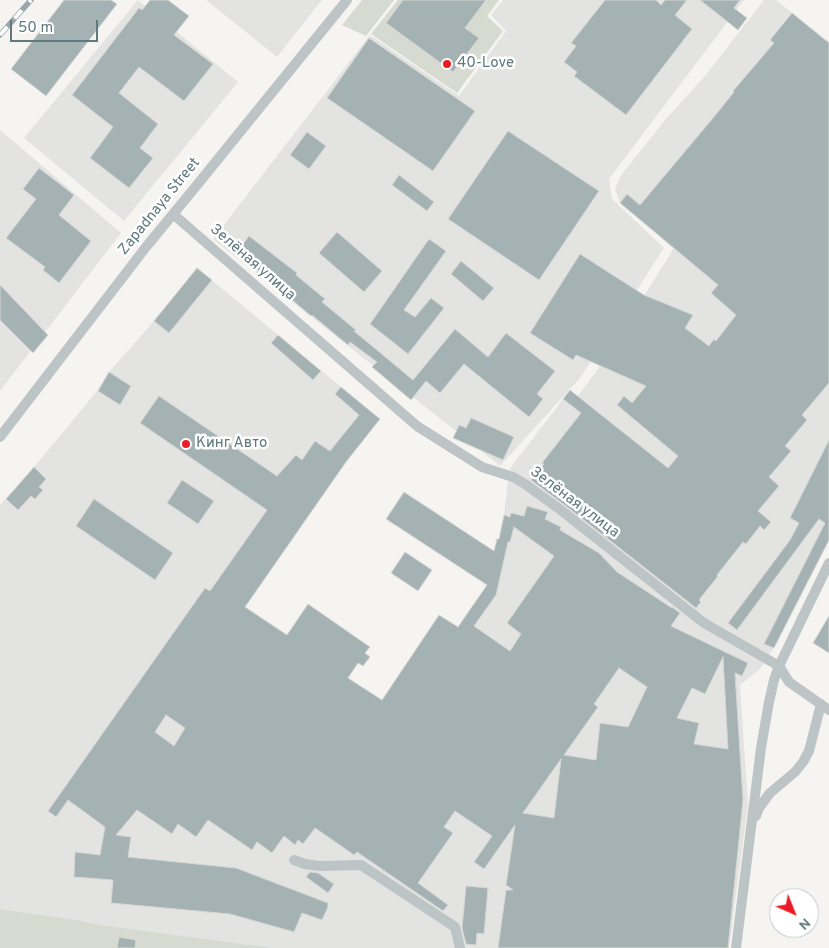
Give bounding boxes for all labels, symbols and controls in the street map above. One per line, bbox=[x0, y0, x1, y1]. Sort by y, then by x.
scale bar bbox=[12, 10, 100, 42]
text: 50 m bbox=[18, 19, 53, 38]
place label: 40-Love bbox=[457, 55, 514, 73]
marker: 40-Love bbox=[441, 58, 453, 70]
street label: Zapadnaya Street bbox=[115, 155, 205, 259]
street label: Зелёная улица bbox=[206, 221, 298, 305]
place label: Кинг Авто bbox=[196, 435, 267, 453]
marker: Кинг Авто bbox=[180, 438, 192, 450]
street label: Зелёная улица bbox=[526, 464, 622, 542]
north arrow bbox=[769, 888, 819, 938]
text: N bbox=[795, 914, 814, 933]

